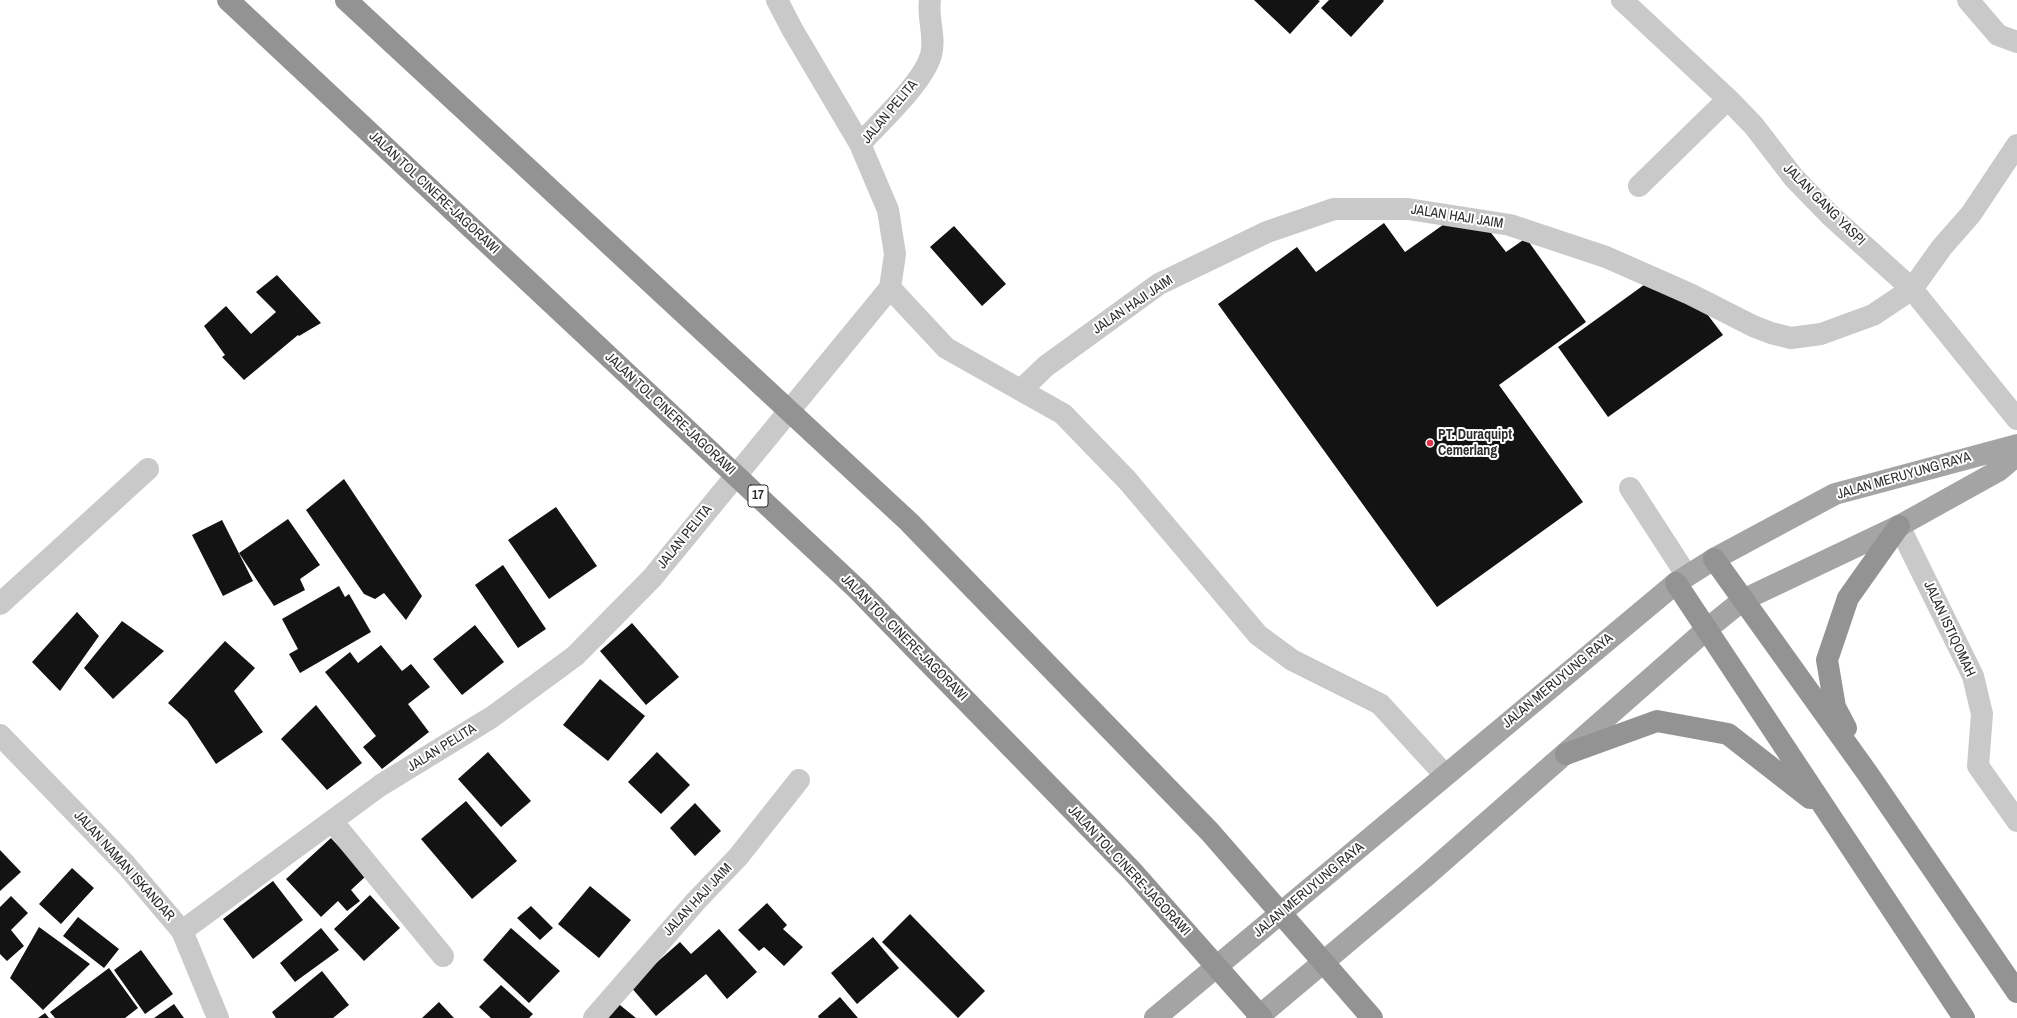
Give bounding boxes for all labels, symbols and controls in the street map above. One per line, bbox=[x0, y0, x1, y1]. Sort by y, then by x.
street label: JALAN PELITA bbox=[859, 77, 921, 147]
street label: JALAN TOL CINERE-JAGORAWI bbox=[365, 128, 503, 258]
street label: JALAN GANG YASPI bbox=[1780, 161, 1868, 249]
street label: JALAN HAJI JAIM bbox=[1410, 201, 1504, 233]
street label: JALAN HAJI JAIM bbox=[1090, 272, 1176, 338]
street label: JALAN TOL CINERE-JAGORAWI bbox=[601, 349, 739, 479]
place label: PT. Duraquipt Cemerlang bbox=[1438, 427, 1512, 460]
marker: PT. Duraquipt Cemerlang bbox=[1425, 438, 1435, 448]
street label: JALAN MERUYUNG RAYA bbox=[1835, 449, 1973, 503]
road number: 17 bbox=[748, 485, 768, 507]
street label: JALAN PELITA bbox=[654, 502, 716, 572]
street label: JALAN TOL CINERE-JAGORAWI bbox=[837, 571, 971, 705]
street label: JALAN ISTIQOMAH bbox=[1920, 579, 1978, 679]
street label: JALAN MERUYUNG RAYA bbox=[1499, 630, 1617, 732]
street label: JALAN PELITA bbox=[405, 720, 479, 776]
street label: JALAN TOL CINERE-JAGORAWI bbox=[1064, 802, 1194, 940]
street label: JALAN NAMAN ISKANDAR bbox=[70, 808, 178, 924]
street label: JALAN MERUYUNG RAYA bbox=[1250, 839, 1368, 941]
street label: JALAN HAJI JAIM bbox=[660, 860, 736, 940]

